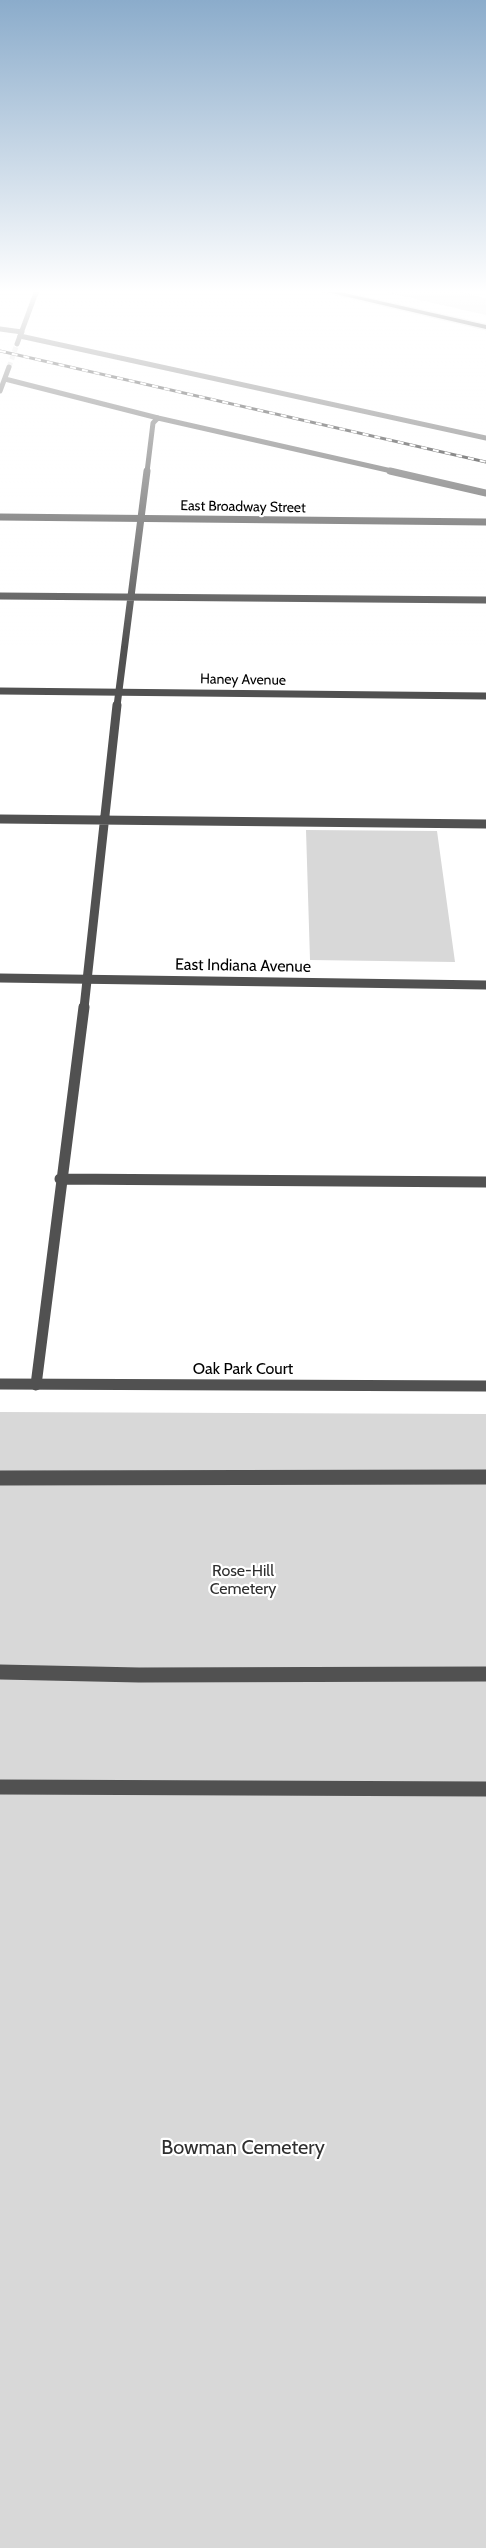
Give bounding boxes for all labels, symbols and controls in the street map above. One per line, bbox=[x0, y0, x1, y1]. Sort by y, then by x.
street label: East Broadway Street bbox=[180, 498, 306, 516]
street label: Haney Avenue bbox=[200, 671, 286, 689]
street label: East Indiana Avenue bbox=[175, 955, 311, 977]
street label: Oak Park Court bbox=[193, 1359, 293, 1379]
park label: Rose-Hill Cemetery bbox=[210, 1561, 276, 1599]
park label: Bowman Cemetery bbox=[161, 2136, 325, 2160]

